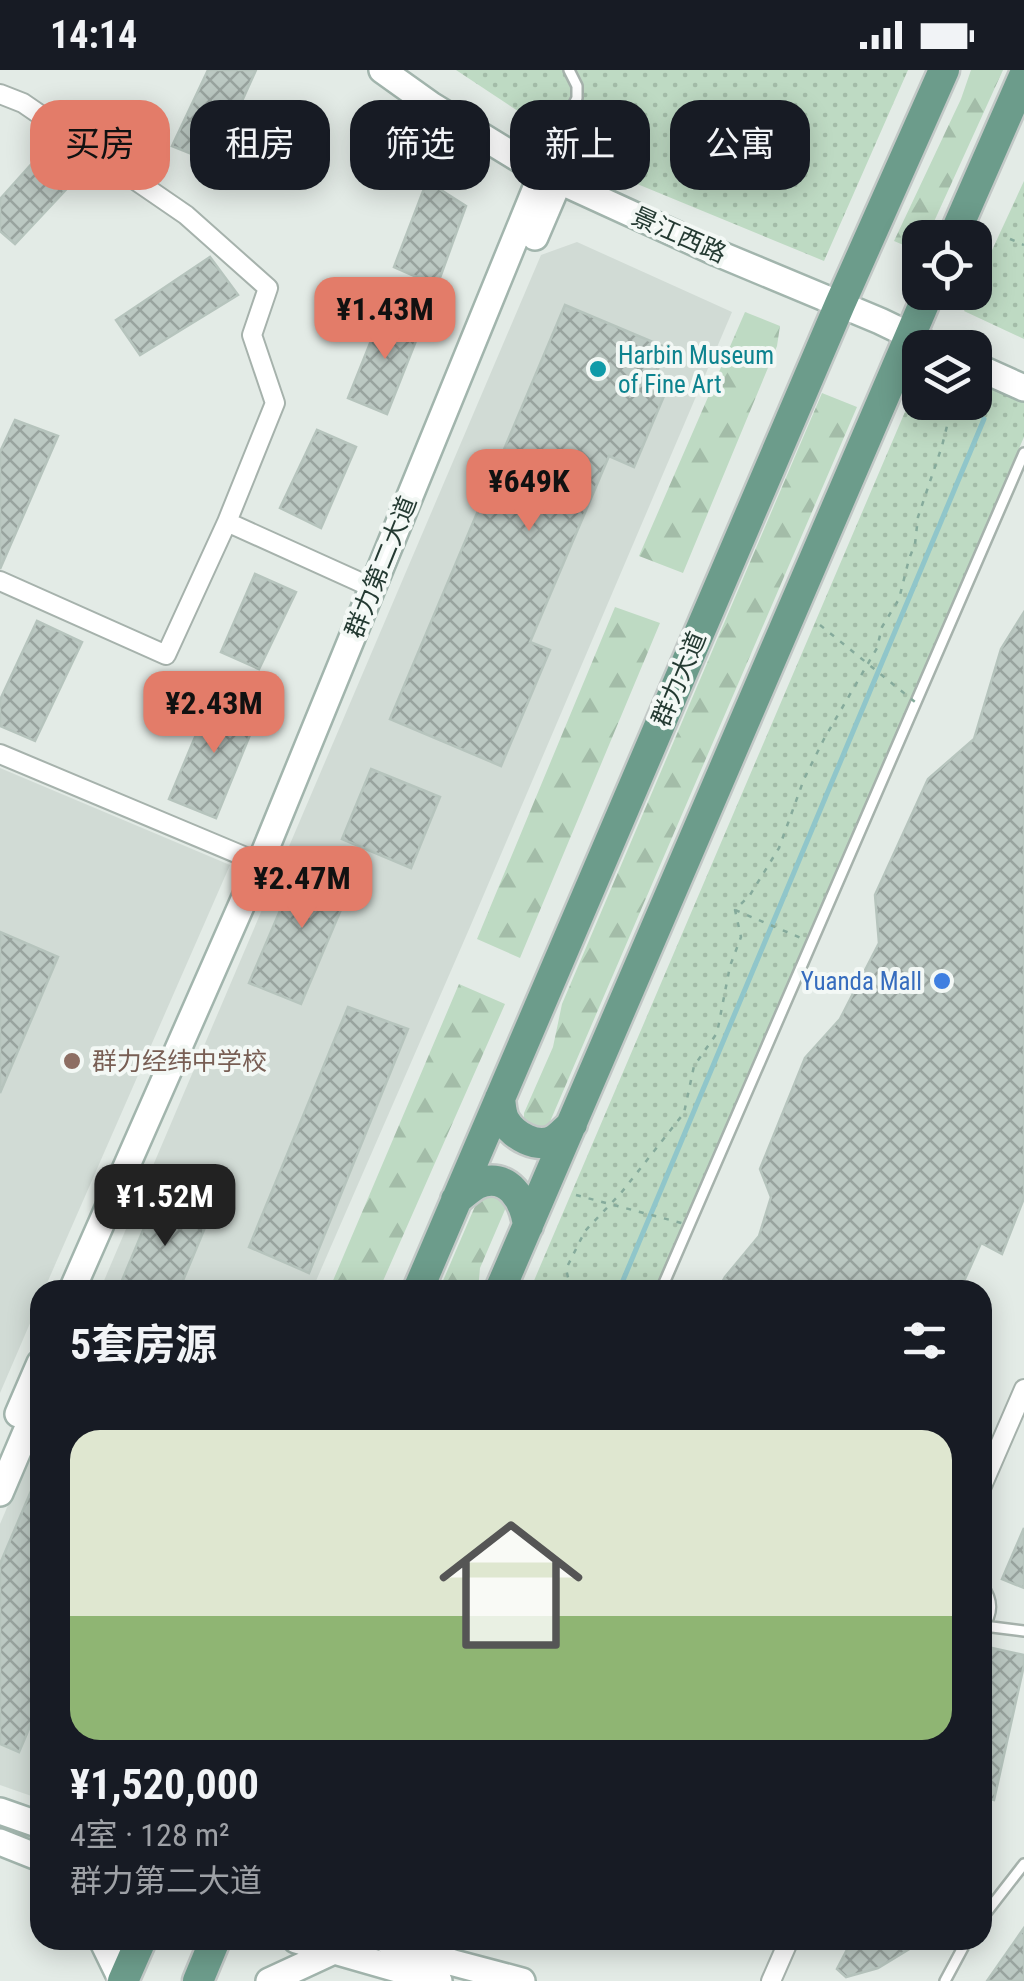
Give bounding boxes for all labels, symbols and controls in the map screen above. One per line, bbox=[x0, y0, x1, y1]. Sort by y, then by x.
text: 14:14 bbox=[50, 13, 137, 57]
chip: 买房 bbox=[30, 100, 170, 190]
chip: 租房 bbox=[190, 100, 330, 190]
chip: 筛选 bbox=[350, 100, 490, 190]
chip: 新上 bbox=[510, 100, 650, 190]
chip: 公寓 bbox=[670, 100, 810, 190]
street label: 景江西路 bbox=[627, 201, 731, 269]
map controls bbox=[902, 220, 992, 420]
button: locate bbox=[902, 220, 992, 310]
pin: ¥1.43M bbox=[304, 277, 466, 362]
text: ¥1.43M bbox=[336, 290, 434, 328]
button: layers bbox=[902, 330, 992, 420]
place label: Harbin Museum of Fine Art bbox=[618, 341, 774, 399]
marker: Harbin Museum of Fine Art bbox=[587, 358, 609, 380]
pin: ¥649K bbox=[459, 449, 599, 534]
text: ¥649K bbox=[488, 462, 570, 500]
street label: 群力第二大道 bbox=[339, 492, 423, 642]
street label: 群力大道 bbox=[646, 627, 712, 731]
pin: ¥2.43M bbox=[133, 671, 295, 756]
text: ¥2.43M bbox=[165, 684, 263, 722]
pin: ¥2.47M bbox=[221, 846, 383, 931]
text: ¥2.47M bbox=[253, 859, 351, 897]
place label: Yuanda Mall bbox=[801, 967, 922, 996]
marker: Yuanda Mall bbox=[931, 970, 953, 992]
place label: 群力经纬中学校 bbox=[92, 1047, 267, 1076]
marker: 群力经纬中学校 bbox=[61, 1050, 83, 1072]
pin: ¥1.52M bbox=[84, 1164, 246, 1249]
text: ¥1.52M bbox=[116, 1177, 214, 1215]
icon: filters bbox=[897, 1313, 952, 1368]
text: 5套房源 bbox=[70, 1320, 217, 1369]
icon: home bbox=[421, 1495, 601, 1675]
text: ¥1,520,000 bbox=[70, 1760, 259, 1809]
text: 4室 · 128 m² bbox=[70, 1816, 230, 1854]
text: 群力第二大道 bbox=[70, 1862, 262, 1900]

